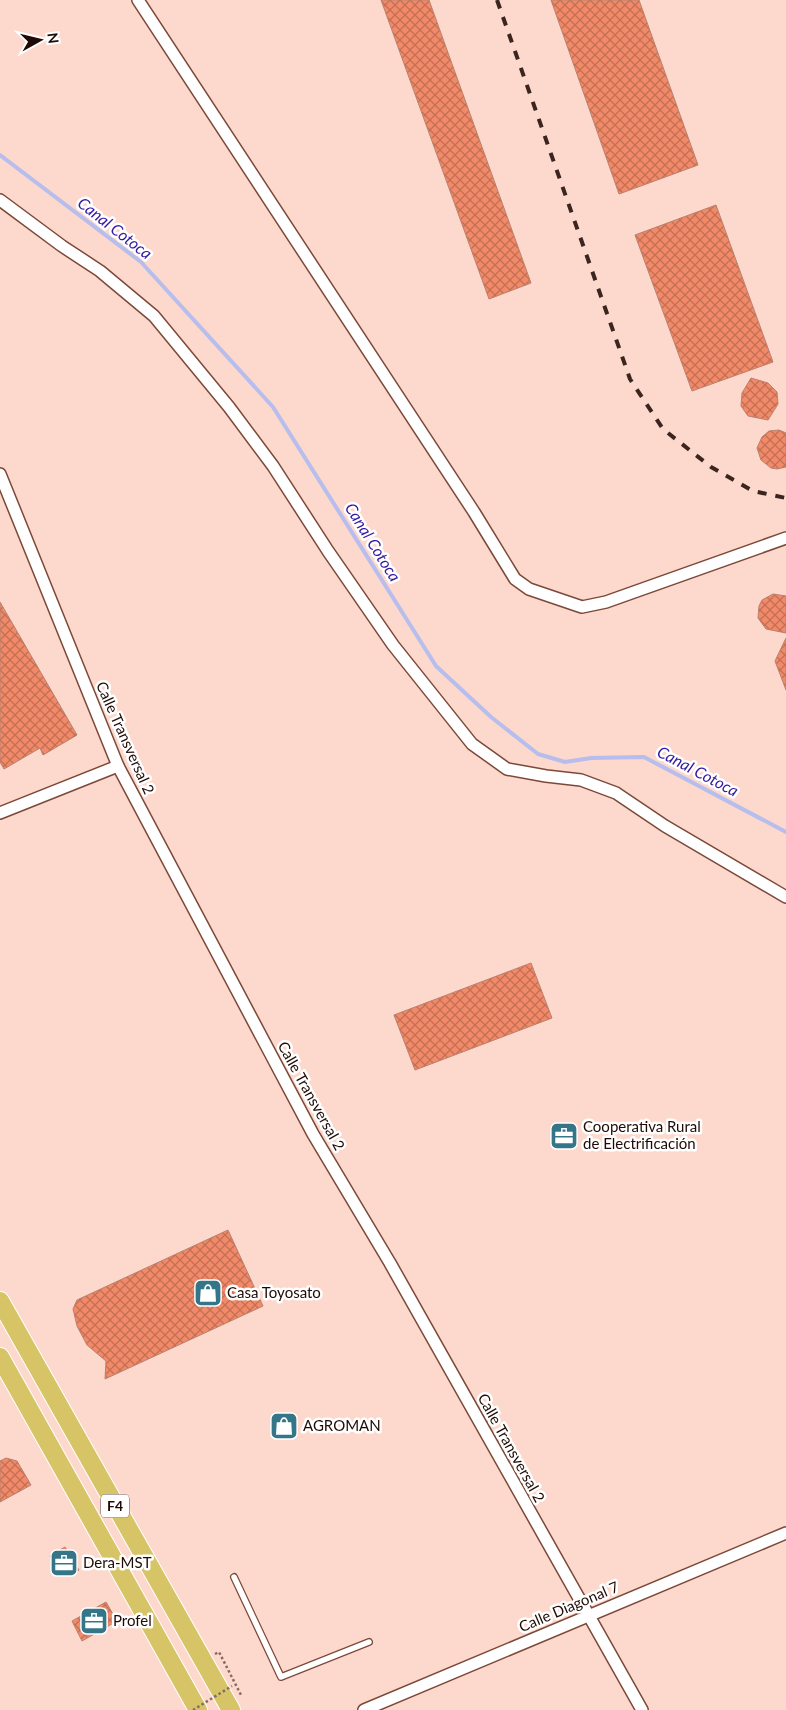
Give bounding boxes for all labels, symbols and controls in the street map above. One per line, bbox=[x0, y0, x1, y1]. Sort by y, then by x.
north arrow bbox=[15, 15, 65, 65]
text: N bbox=[44, 32, 63, 45]
water label: Canal Cotoca bbox=[74, 193, 156, 263]
water label: Canal Cotoca bbox=[342, 499, 405, 585]
street label: Calle Transversal 2 bbox=[93, 678, 159, 797]
water label: Canal Cotoca bbox=[654, 741, 742, 800]
street label: Calle Transversal 2 bbox=[275, 1038, 349, 1153]
place label: Cooperativa Rural de Electrificación bbox=[583, 1117, 701, 1152]
office icon: Cooperativa Rural de Electrificación bbox=[549, 1121, 579, 1151]
shop icon: Casa Toyosato bbox=[193, 1278, 223, 1308]
place label: Casa Toyosato bbox=[227, 1283, 321, 1301]
street label: Calle Transversal 2 bbox=[475, 1390, 549, 1505]
shop icon: AGROMAN bbox=[269, 1411, 299, 1441]
place label: AGROMAN bbox=[303, 1416, 381, 1434]
road number: F4 bbox=[101, 1494, 129, 1518]
office icon: Dera-MST bbox=[49, 1548, 79, 1578]
place label: Dera-MST bbox=[83, 1553, 152, 1571]
street label: Calle Diagonal 7 bbox=[516, 1577, 622, 1635]
office icon: Profel bbox=[79, 1606, 109, 1636]
place label: Profel bbox=[113, 1611, 152, 1629]

